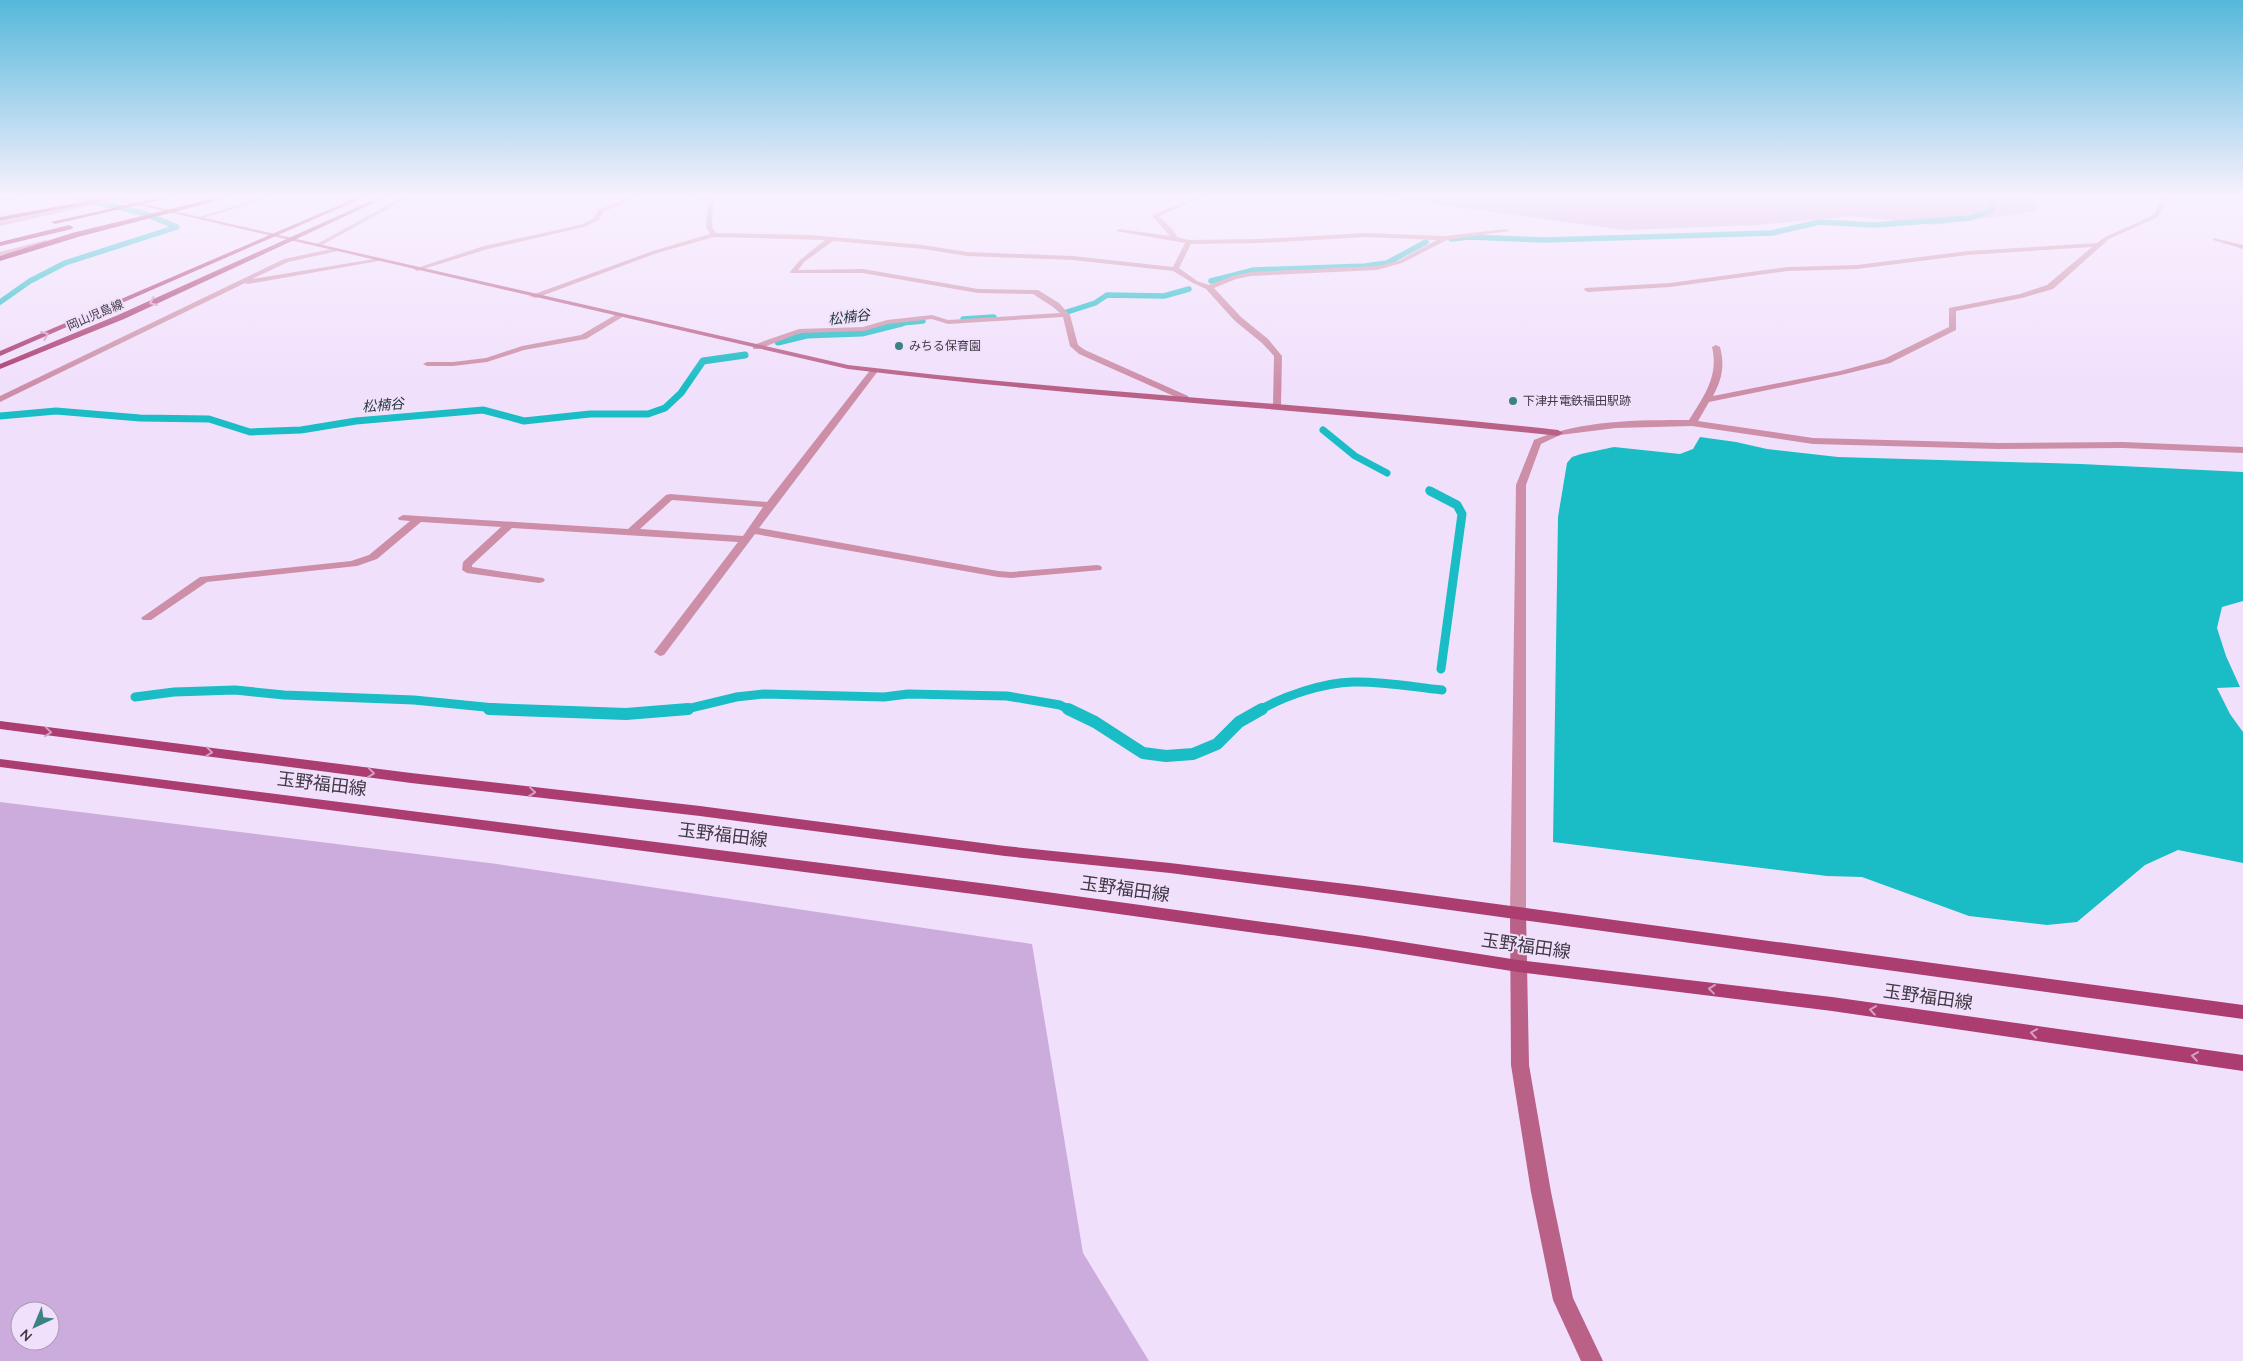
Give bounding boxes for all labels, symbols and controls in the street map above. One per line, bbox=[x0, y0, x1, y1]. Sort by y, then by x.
street label: 岡山児島線 bbox=[64, 296, 125, 333]
one-way arrow bbox=[149, 296, 158, 307]
water label: 松楠谷 bbox=[827, 305, 872, 328]
one-way arrow bbox=[40, 330, 49, 341]
place label: みちる保育園 bbox=[909, 338, 981, 353]
marker: みちる保育園 bbox=[893, 340, 905, 352]
place label: 下津井電鉄福田駅跡 bbox=[1523, 393, 1631, 408]
water label: 松楠谷 bbox=[361, 394, 406, 416]
marker: 下津井電鉄福田駅跡 bbox=[1507, 395, 1519, 407]
one-way arrow bbox=[45, 726, 53, 737]
one-way arrow bbox=[206, 746, 214, 757]
street label: 玉野福田線 bbox=[276, 767, 368, 800]
one-way arrow bbox=[367, 767, 375, 778]
one-way arrow bbox=[528, 786, 536, 797]
street label: 玉野福田線 bbox=[677, 818, 769, 851]
street label: 玉野福田線 bbox=[1079, 871, 1171, 906]
street label: 玉野福田線 bbox=[1480, 928, 1572, 963]
street label: 玉野福田線 bbox=[1882, 979, 1974, 1014]
one-way arrow bbox=[1708, 984, 1716, 995]
one-way arrow bbox=[1869, 1005, 1877, 1015]
one-way arrow bbox=[2030, 1028, 2038, 1039]
one-way arrow bbox=[2190, 1051, 2198, 1062]
north arrow bbox=[10, 1301, 60, 1351]
text: N bbox=[16, 1325, 36, 1345]

